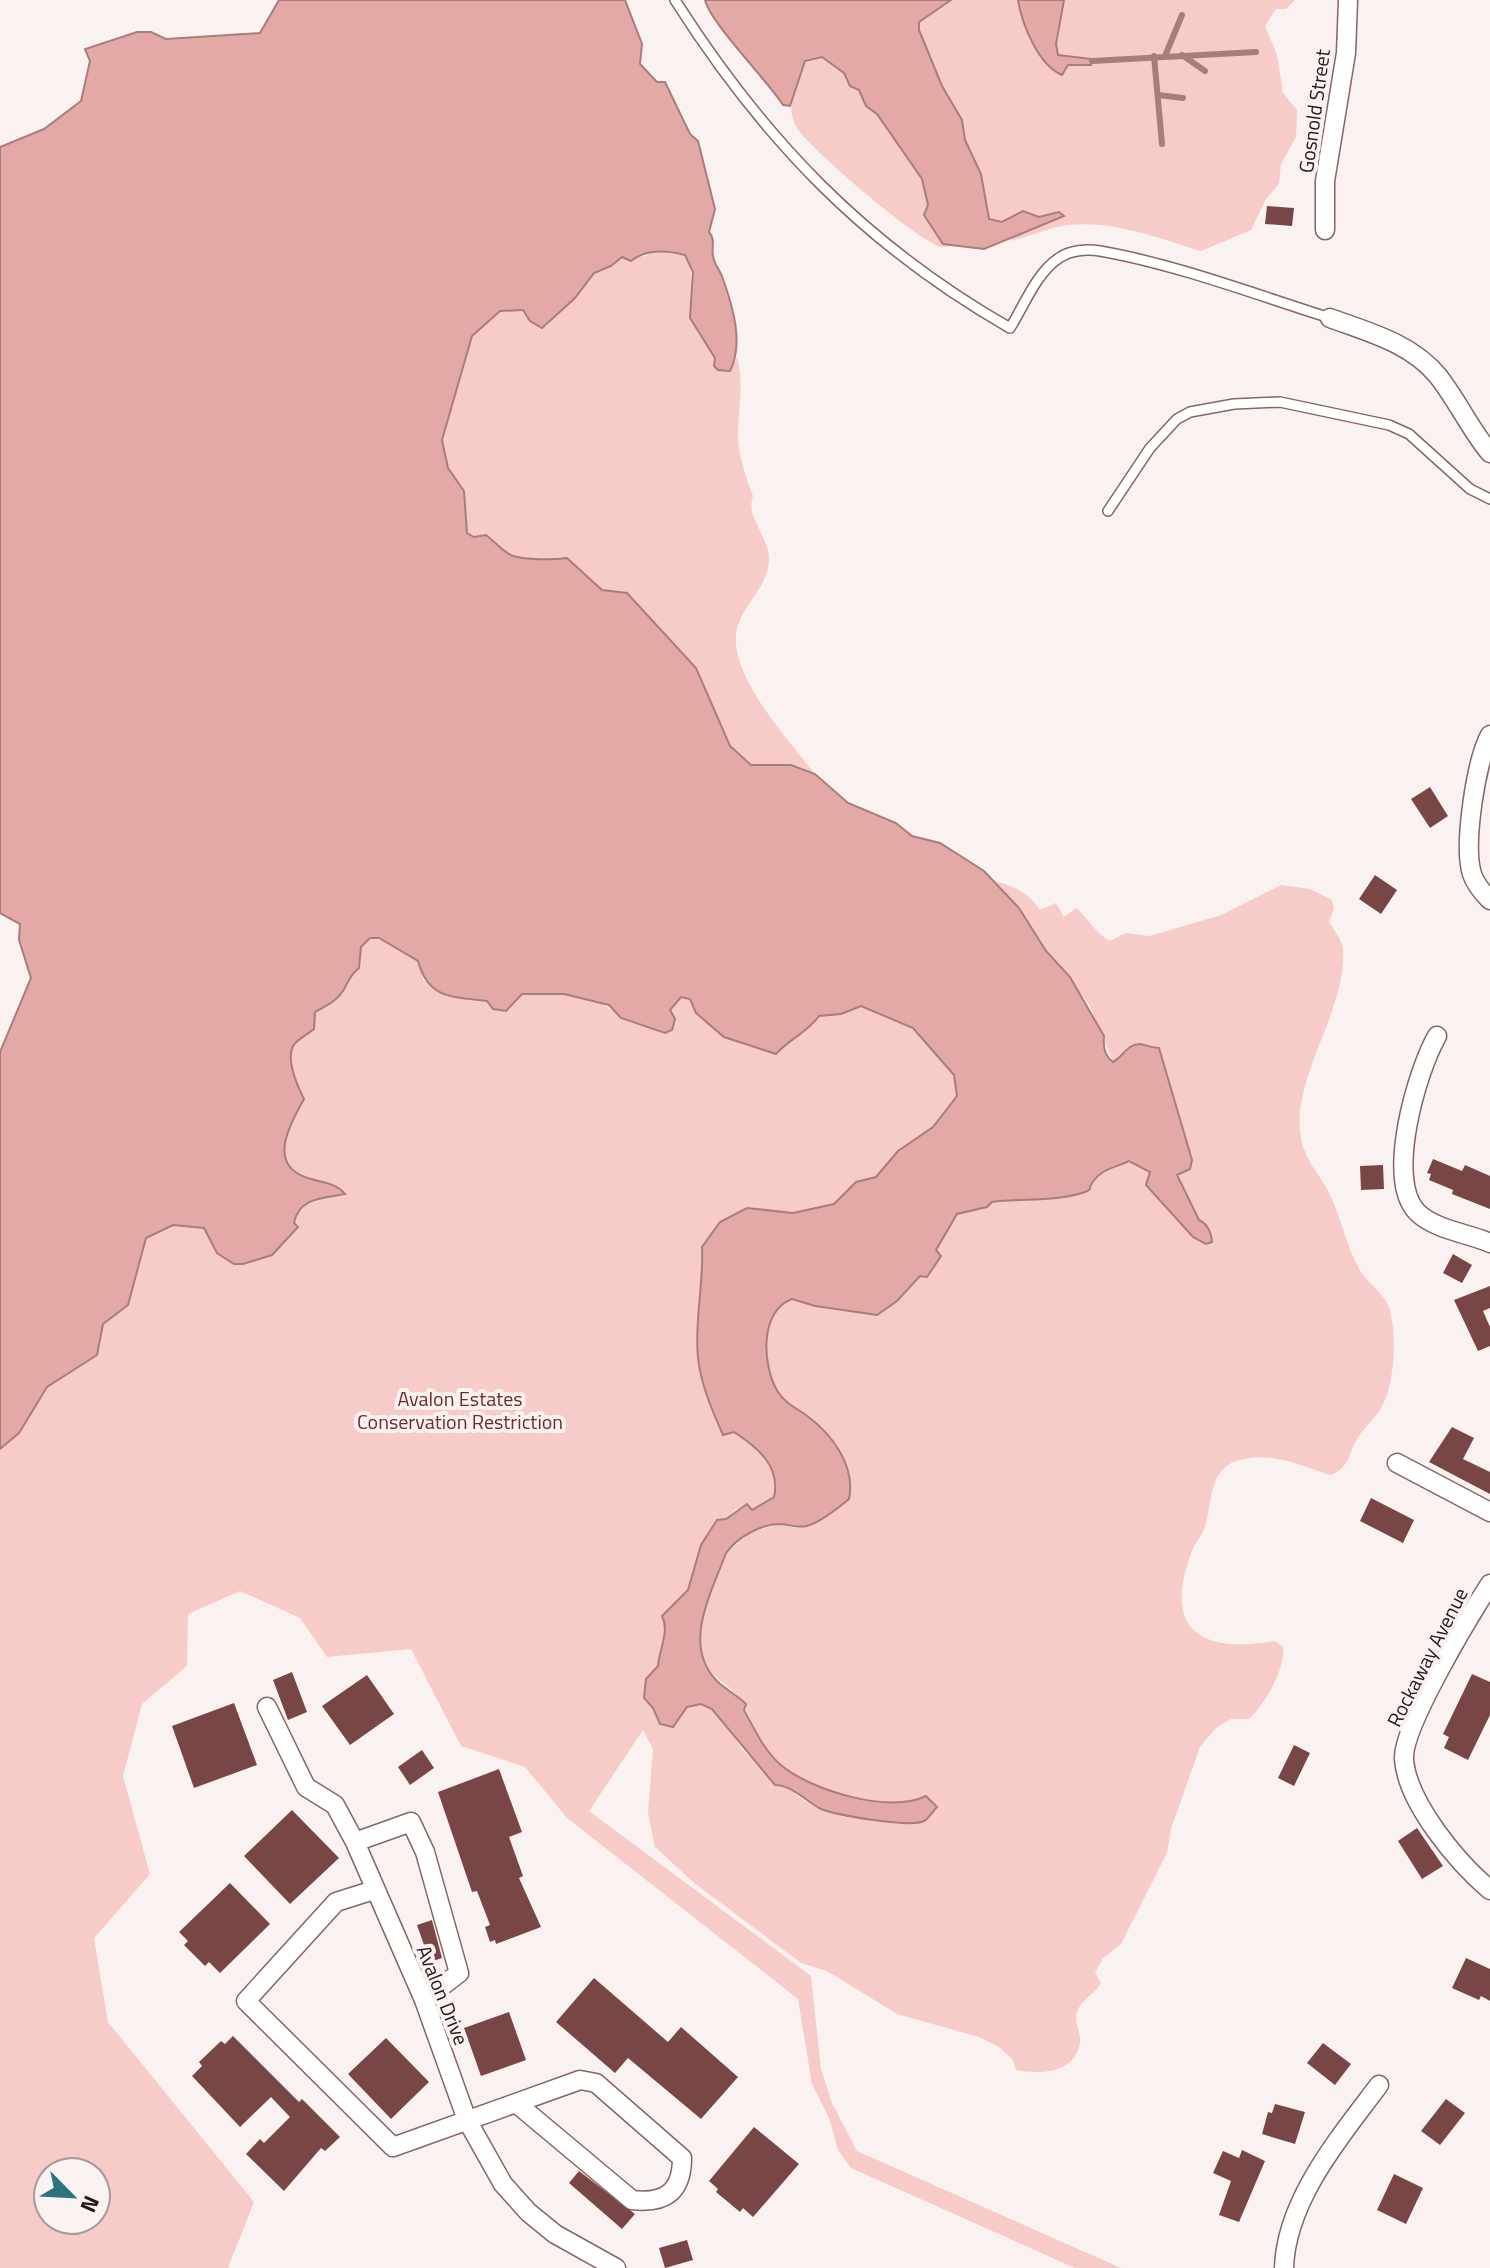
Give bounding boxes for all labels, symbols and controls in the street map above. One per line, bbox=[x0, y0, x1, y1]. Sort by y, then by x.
street label: Gosnold Street bbox=[1290, 47, 1338, 175]
park label: Avalon Estates Conservation Restriction bbox=[357, 1383, 563, 1437]
street label: Rockaway Avenue bbox=[1379, 1582, 1475, 1732]
street label: Avalon Drive bbox=[409, 1940, 477, 2050]
north arrow bbox=[32, 2156, 112, 2236]
text: N bbox=[72, 2190, 109, 2218]

